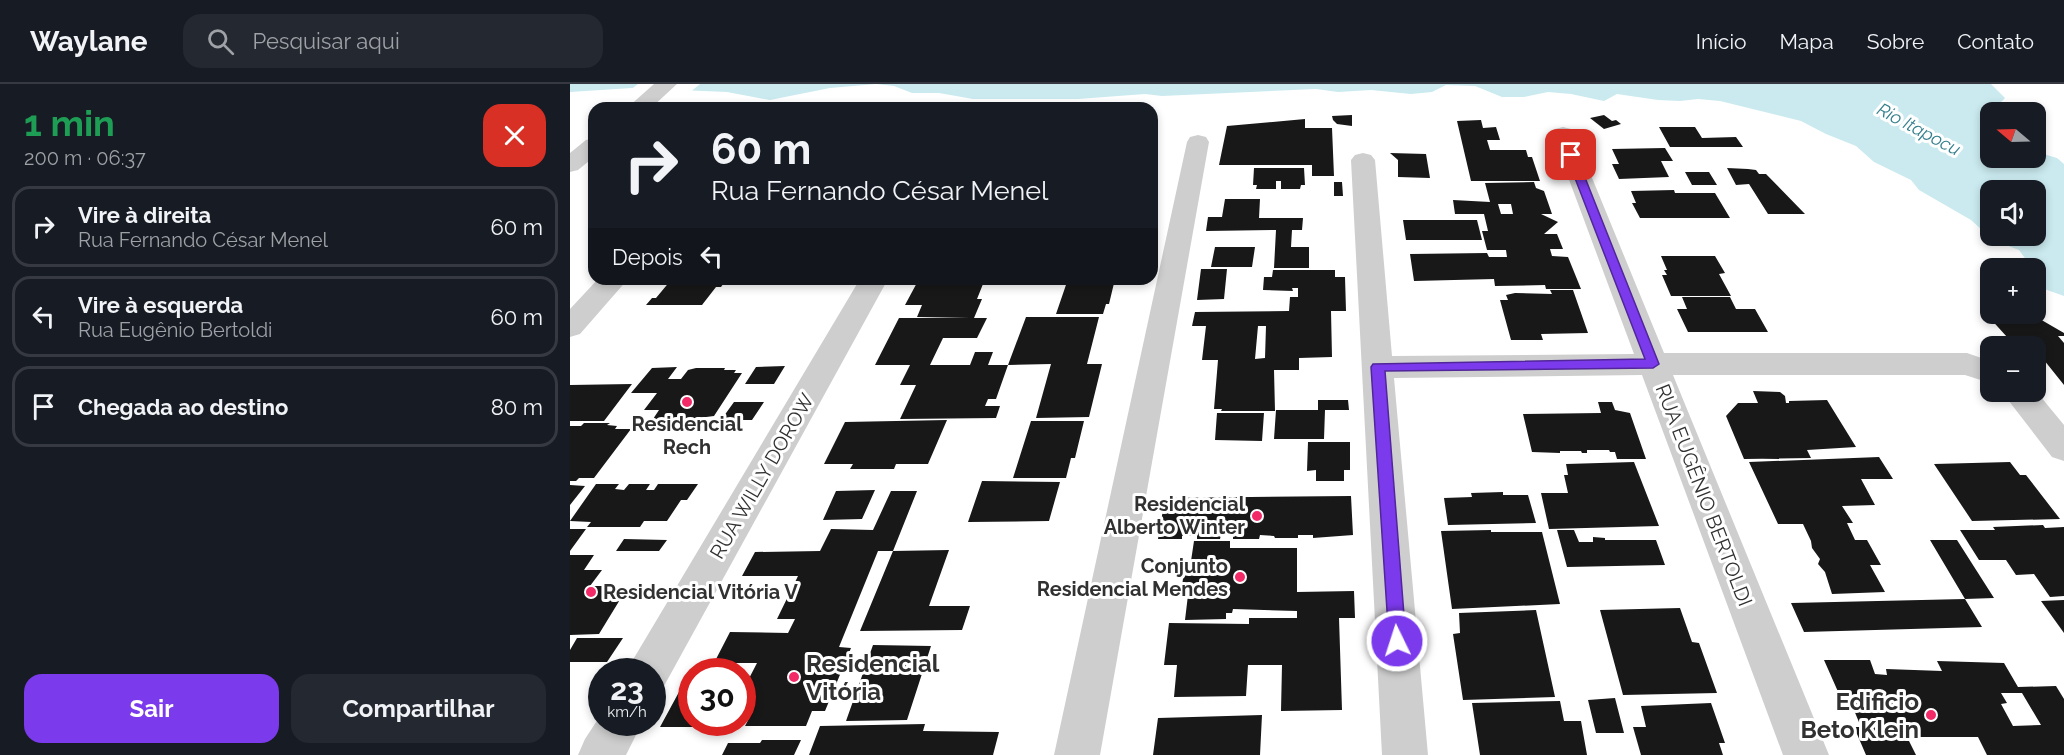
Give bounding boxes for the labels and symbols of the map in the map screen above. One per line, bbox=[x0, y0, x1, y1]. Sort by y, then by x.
water label: Rio Itapocu bbox=[1874, 98, 1964, 160]
north arrow bbox=[1980, 102, 2046, 168]
pin bbox=[1545, 129, 1596, 180]
street label: RUA EUGÊNIO BERTOLDI bbox=[1651, 381, 1757, 609]
street label: RUA WILLY DOROW bbox=[705, 389, 819, 563]
marker: Residencial Rech bbox=[680, 395, 694, 409]
place label: Residencial Rech bbox=[631, 412, 743, 459]
place label: Residencial Alberto Winter bbox=[1104, 492, 1246, 539]
marker: Residencial Alberto Winter bbox=[1250, 509, 1264, 523]
place label: Conjunto Residencial Mendes bbox=[1037, 554, 1228, 601]
marker: Conjunto Residencial Mendes bbox=[1233, 570, 1247, 584]
place label: Residencial Vitória V bbox=[603, 580, 798, 604]
marker: Residencial Vitória V bbox=[584, 585, 598, 599]
position arrow bbox=[1365, 609, 1429, 673]
place label: Residencial Vitória bbox=[806, 649, 940, 706]
speed limit sign: 30 bbox=[678, 658, 756, 736]
marker: Residencial Vitória bbox=[787, 670, 801, 684]
place label: Edificio Beto Klein bbox=[1800, 687, 1919, 744]
marker: Edificio Beto Klein bbox=[1924, 708, 1938, 722]

